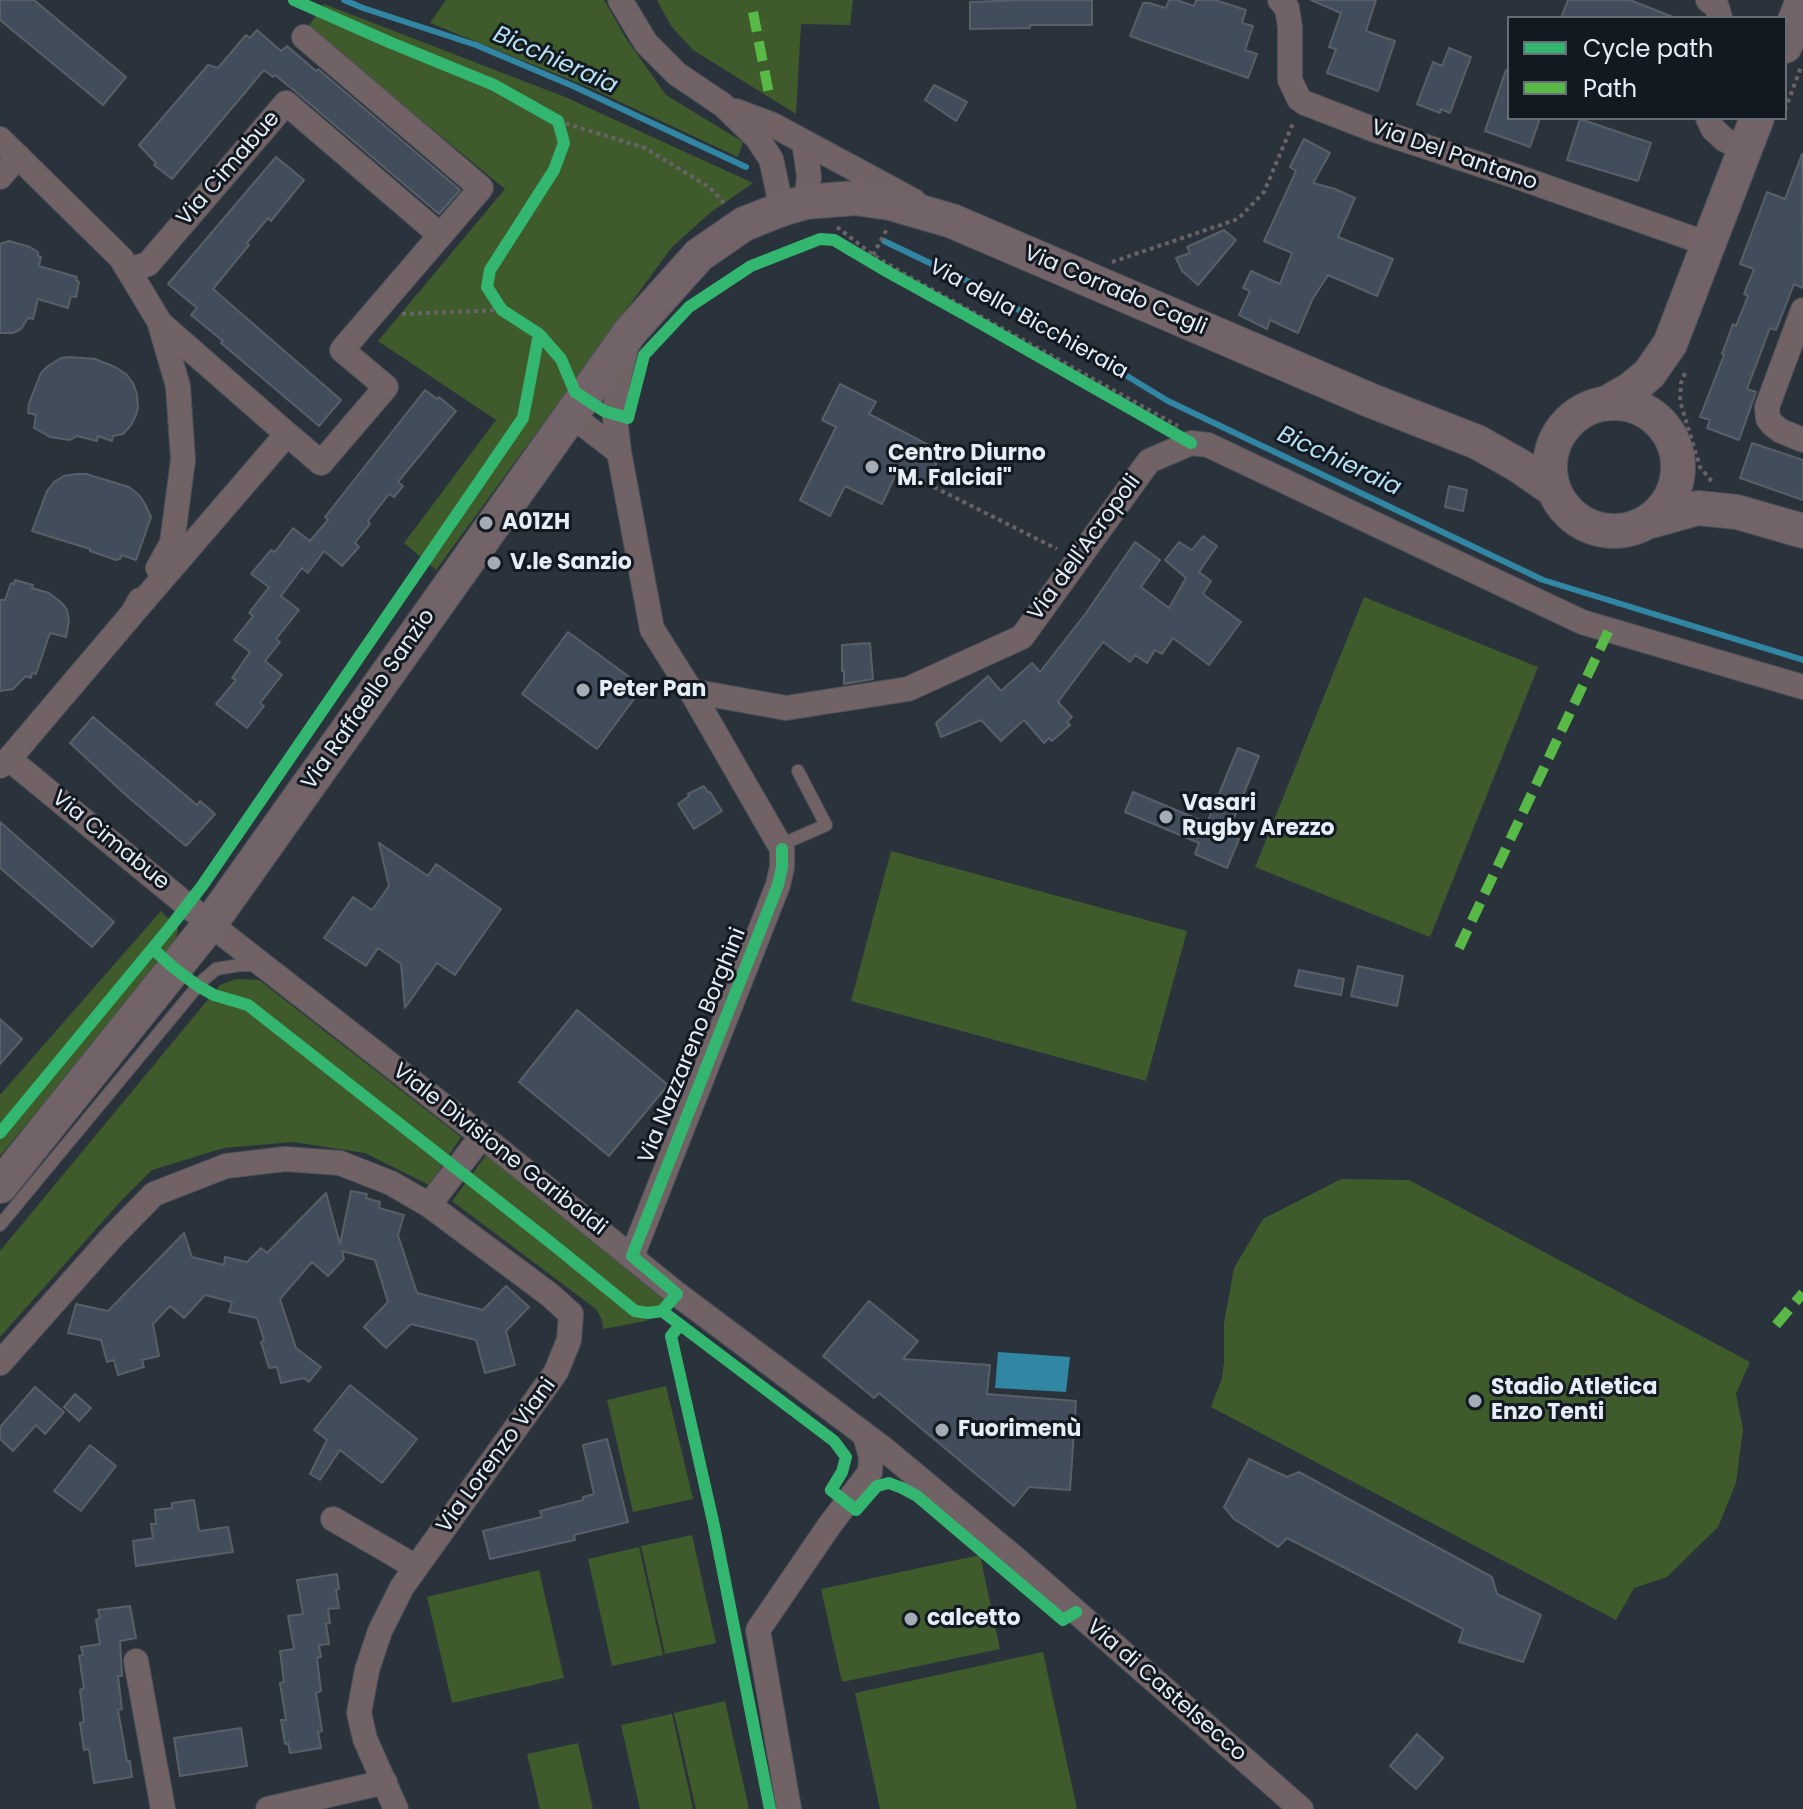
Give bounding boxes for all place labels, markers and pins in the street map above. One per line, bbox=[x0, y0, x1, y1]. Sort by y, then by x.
place label: Centro Diurno "M. Falciai" bbox=[888, 441, 1046, 492]
marker: Centro Diurno "M. Falciai" bbox=[863, 458, 881, 476]
place label: A01ZH bbox=[502, 510, 570, 536]
marker: A01ZH bbox=[477, 514, 495, 532]
place label: V.le Sanzio bbox=[510, 550, 632, 576]
marker: V.le Sanzio bbox=[485, 554, 503, 572]
place label: Peter Pan bbox=[599, 677, 706, 703]
marker: Peter Pan bbox=[574, 681, 592, 699]
place label: Vasari Rugby Arezzo bbox=[1182, 791, 1335, 842]
marker: Vasari Rugby Arezzo bbox=[1157, 808, 1175, 826]
place label: Stadio Atletica Enzo Tenti bbox=[1491, 1375, 1657, 1426]
marker: Stadio Atletica Enzo Tenti bbox=[1466, 1392, 1484, 1410]
place label: Fuorimenù bbox=[958, 1417, 1081, 1443]
marker: Fuorimenù bbox=[933, 1421, 951, 1439]
place label: calcetto bbox=[927, 1606, 1020, 1632]
marker: calcetto bbox=[902, 1610, 920, 1628]

